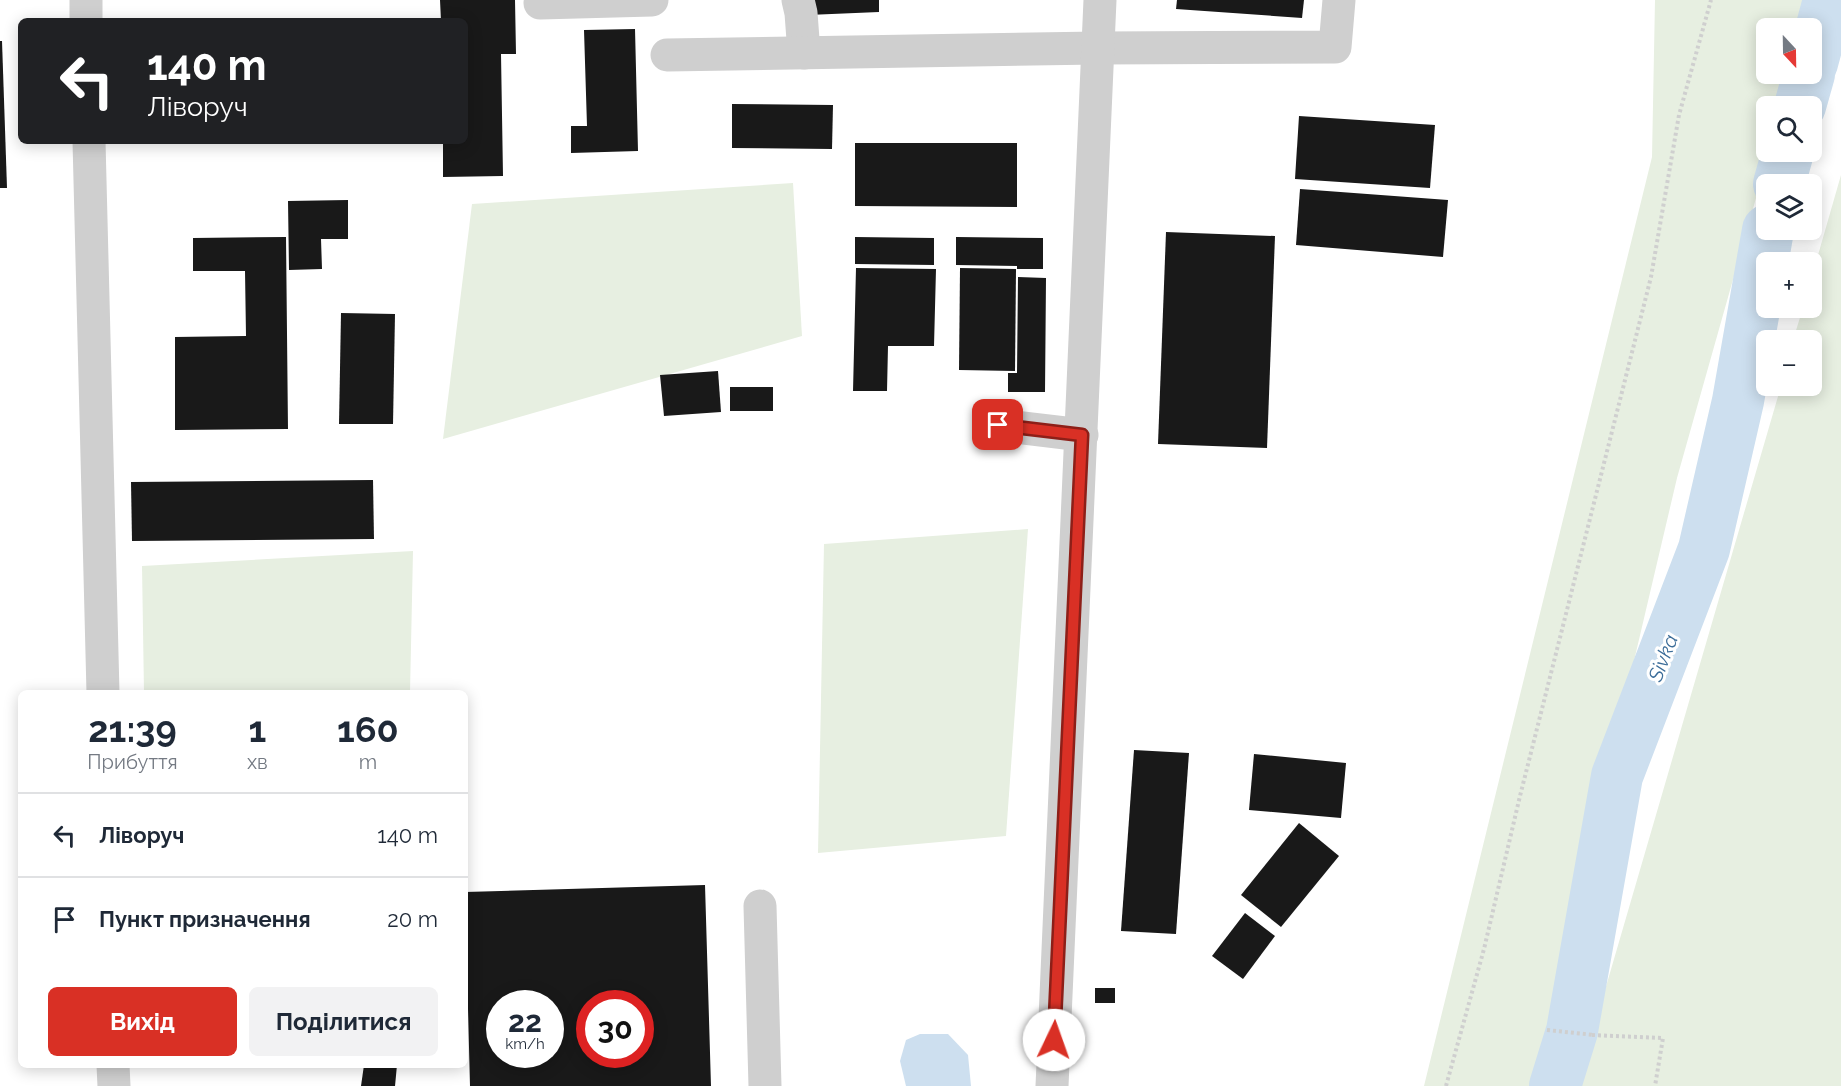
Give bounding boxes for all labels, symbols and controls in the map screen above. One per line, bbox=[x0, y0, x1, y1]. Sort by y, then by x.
north arrow bbox=[1756, 18, 1822, 84]
map controls bbox=[1756, 18, 1822, 396]
text: 140 m bbox=[147, 41, 267, 90]
icon: left bbox=[48, 42, 126, 120]
text: Ліворуч bbox=[147, 91, 248, 122]
button: search bbox=[1756, 96, 1822, 162]
button: layers bbox=[1756, 174, 1822, 240]
button: + bbox=[1756, 252, 1822, 318]
button: − bbox=[1756, 330, 1822, 396]
pin bbox=[972, 399, 1023, 450]
icon: arrive bbox=[981, 408, 1014, 441]
water label: Sivka bbox=[1643, 631, 1683, 686]
text: 21:39 bbox=[88, 708, 177, 750]
text: 1 bbox=[248, 708, 266, 750]
text: 160 bbox=[337, 708, 399, 750]
text: Прибуття bbox=[87, 750, 178, 774]
text: хв bbox=[247, 750, 268, 774]
text: m bbox=[359, 750, 377, 774]
icon: left bbox=[48, 819, 81, 852]
text: Ліворуч bbox=[99, 822, 184, 848]
text: 140 m bbox=[377, 822, 438, 848]
icon: arrive bbox=[48, 903, 81, 936]
text: Пункт призначення bbox=[99, 906, 311, 932]
text: 20 m bbox=[387, 906, 438, 932]
button: Вихід bbox=[48, 987, 237, 1056]
button: Поділитися bbox=[249, 987, 438, 1056]
speed limit sign: 30 bbox=[576, 990, 654, 1068]
text: 22 bbox=[508, 1004, 542, 1039]
position arrow bbox=[1022, 1008, 1086, 1072]
text: km/h bbox=[505, 1035, 545, 1053]

